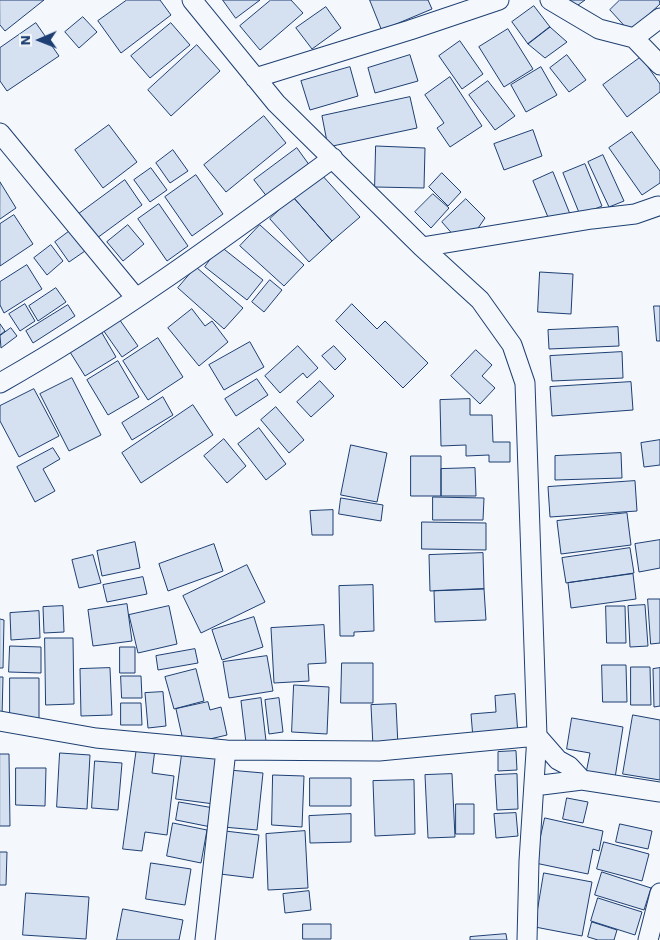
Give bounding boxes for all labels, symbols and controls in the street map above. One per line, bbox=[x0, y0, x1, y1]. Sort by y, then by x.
north arrow bbox=[15, 15, 65, 65]
text: N bbox=[17, 35, 33, 46]

